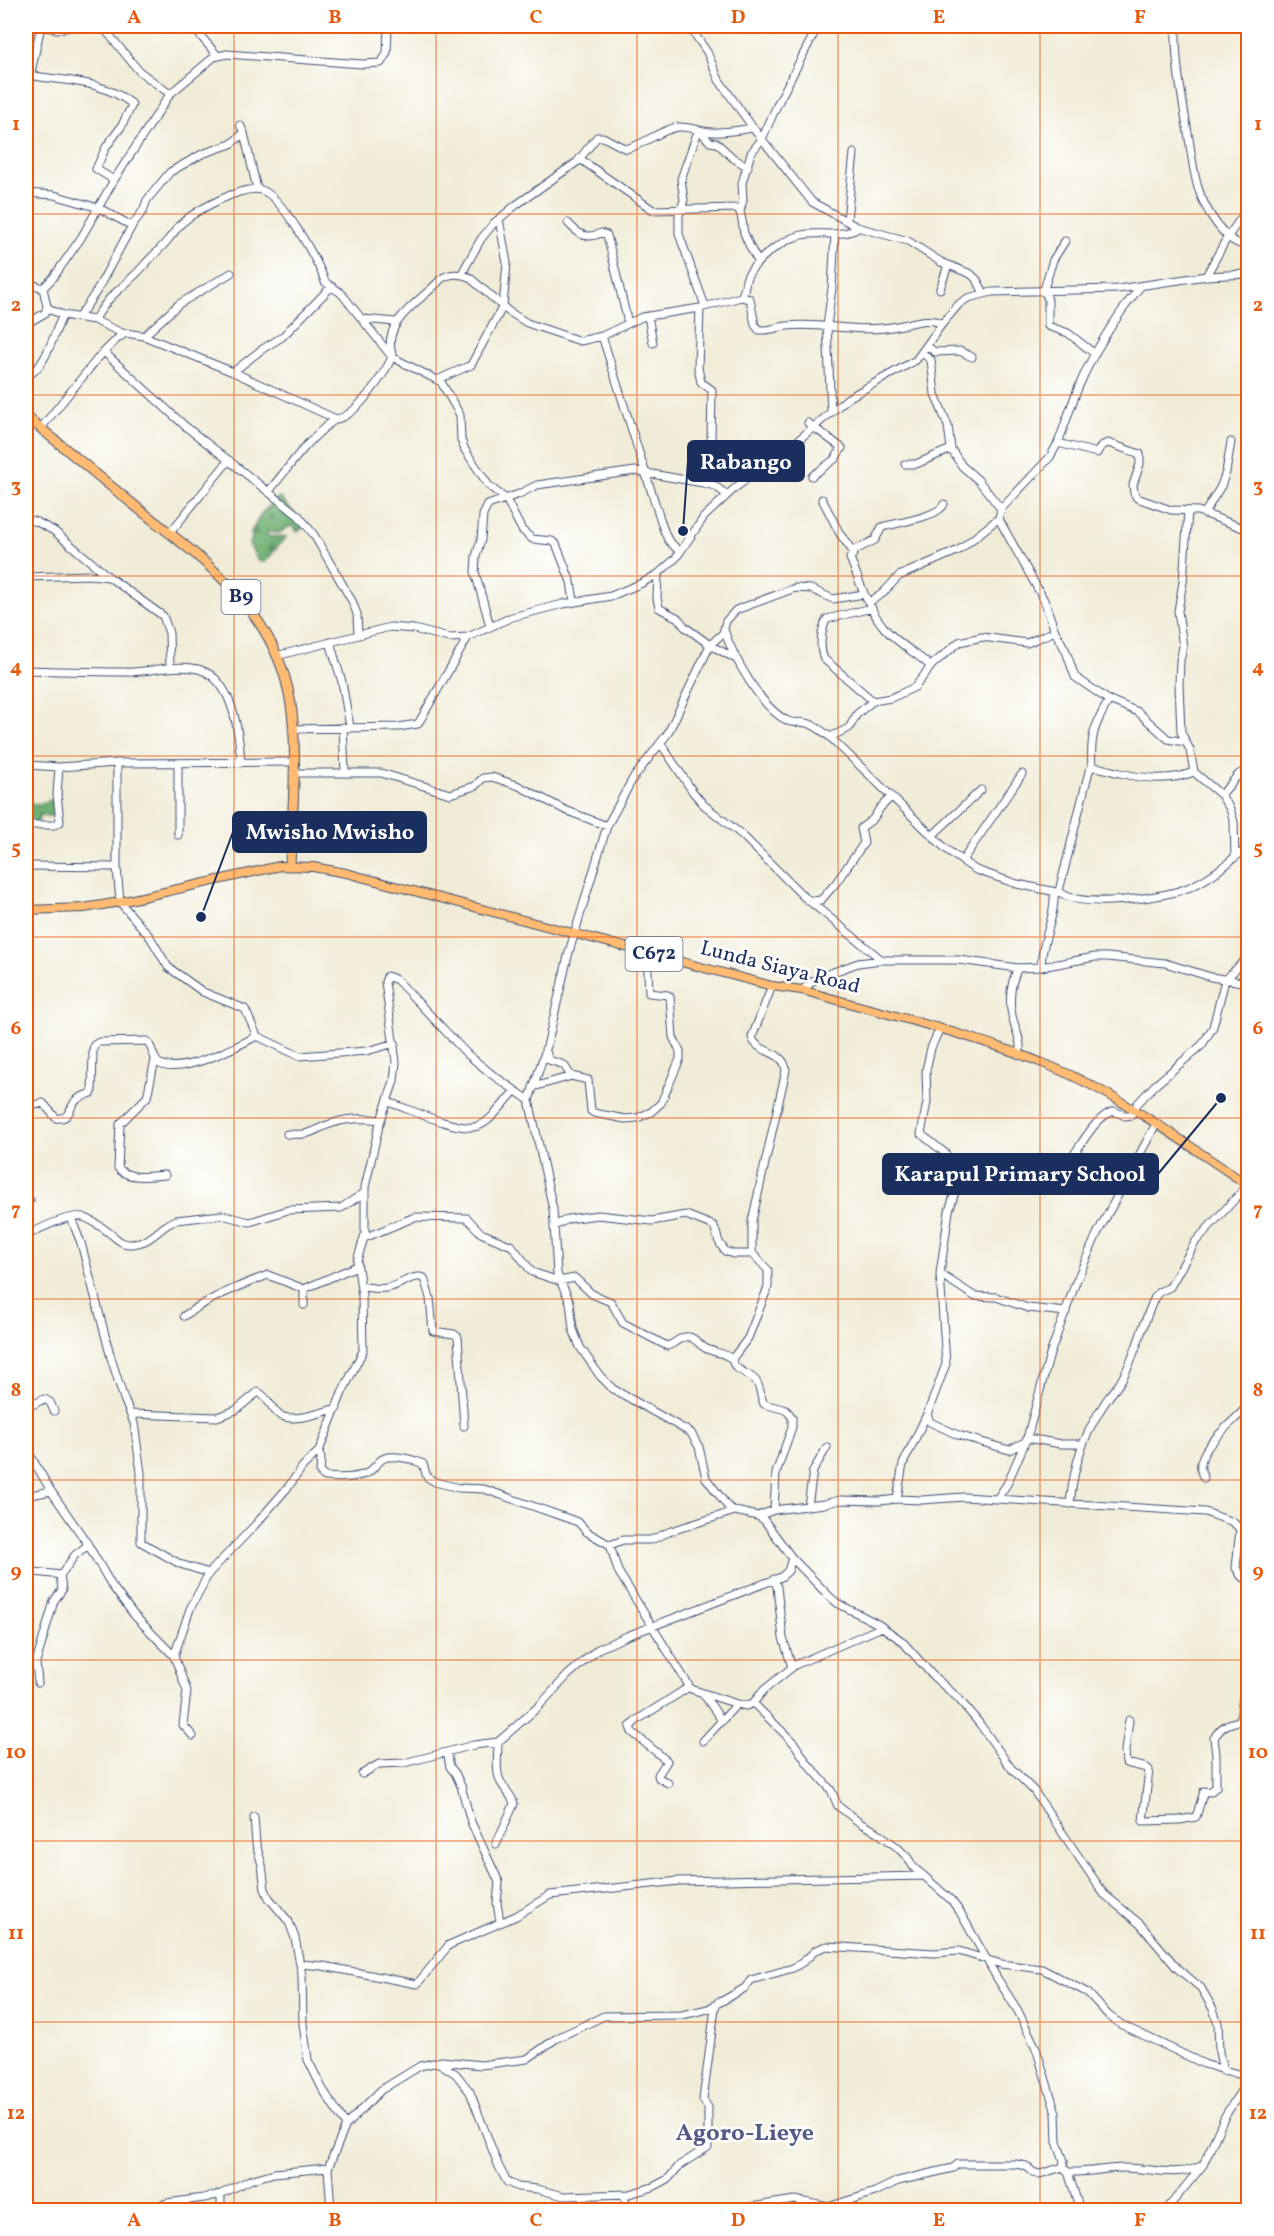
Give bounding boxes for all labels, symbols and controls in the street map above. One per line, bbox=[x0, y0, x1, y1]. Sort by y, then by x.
text: A bbox=[127, 4, 141, 32]
text: B bbox=[328, 4, 342, 32]
text: C bbox=[530, 4, 543, 32]
text: D bbox=[731, 4, 745, 32]
text: E bbox=[933, 4, 945, 32]
text: F bbox=[1134, 4, 1146, 32]
text: 1 bbox=[12, 111, 20, 139]
text: 1 bbox=[1254, 111, 1262, 139]
text: 2 bbox=[11, 292, 21, 320]
text: 2 bbox=[1253, 292, 1263, 320]
callout: Rabango bbox=[688, 441, 804, 481]
text: Rabango bbox=[700, 448, 792, 479]
text: 3 bbox=[11, 473, 21, 501]
text: 3 bbox=[1253, 473, 1263, 501]
road number: B9 bbox=[222, 580, 260, 614]
text: 4 bbox=[10, 654, 22, 682]
text: 4 bbox=[1252, 654, 1264, 682]
callout: Mwisho Mwisho bbox=[233, 812, 426, 852]
text: Mwisho Mwisho bbox=[246, 818, 414, 849]
text: 5 bbox=[11, 835, 21, 863]
text: 5 bbox=[1253, 835, 1263, 863]
street label: Lunda Siaya Road bbox=[697, 934, 863, 1002]
road number: C672 bbox=[626, 937, 682, 971]
text: 6 bbox=[11, 1015, 22, 1043]
text: 6 bbox=[1253, 1015, 1264, 1043]
callout: Karapul Primary School bbox=[883, 1154, 1158, 1194]
text: Karapul Primary School bbox=[895, 1160, 1145, 1191]
text: 7 bbox=[11, 1196, 21, 1224]
text: 7 bbox=[1253, 1196, 1263, 1224]
text: 8 bbox=[11, 1377, 21, 1405]
text: 8 bbox=[1253, 1377, 1263, 1405]
text: 9 bbox=[10, 1558, 22, 1586]
text: 9 bbox=[1252, 1558, 1264, 1586]
text: 10 bbox=[6, 1739, 26, 1767]
text: 10 bbox=[1248, 1739, 1268, 1767]
text: 11 bbox=[8, 1920, 24, 1948]
text: 11 bbox=[1250, 1920, 1266, 1948]
text: 12 bbox=[7, 2100, 25, 2128]
text: 12 bbox=[1249, 2100, 1267, 2128]
district label: Agoro-Lieye bbox=[676, 2117, 814, 2151]
text: A bbox=[127, 2207, 141, 2235]
text: B bbox=[328, 2207, 342, 2235]
text: C bbox=[530, 2207, 543, 2235]
text: D bbox=[731, 2207, 745, 2235]
text: E bbox=[933, 2207, 945, 2235]
text: F bbox=[1134, 2207, 1146, 2235]

